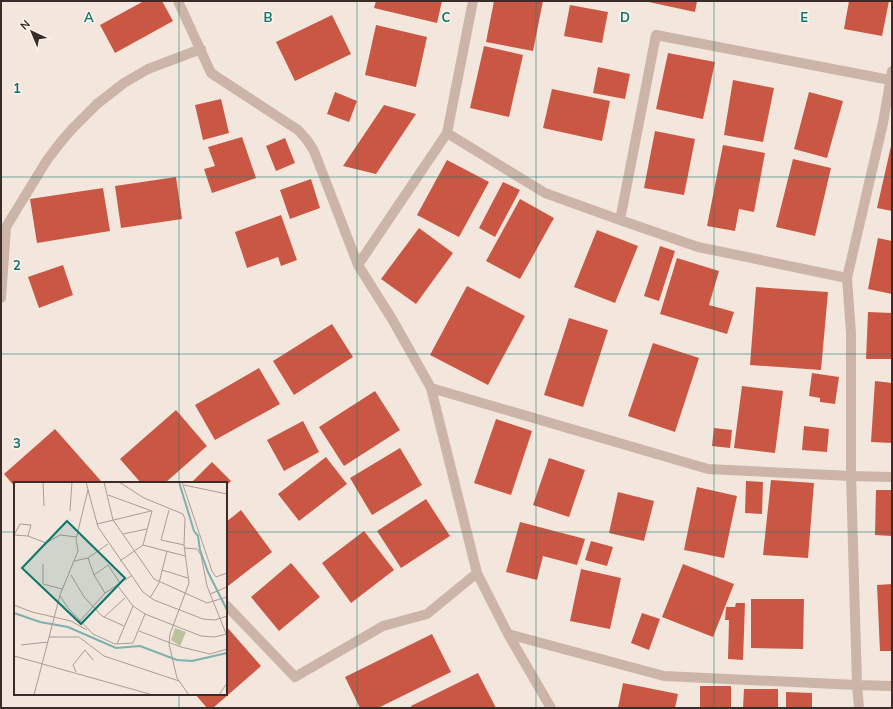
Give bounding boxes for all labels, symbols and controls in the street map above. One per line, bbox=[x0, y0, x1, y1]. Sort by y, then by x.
text: A bbox=[84, 9, 94, 25]
text: B bbox=[264, 9, 273, 25]
text: C bbox=[442, 9, 451, 25]
text: D bbox=[620, 9, 630, 25]
text: E bbox=[800, 9, 808, 25]
north arrow bbox=[12, 12, 52, 52]
text: N bbox=[17, 17, 33, 33]
text: 1 bbox=[13, 80, 21, 96]
text: 2 bbox=[13, 257, 21, 273]
text: 3 bbox=[13, 435, 21, 451]
inset map bbox=[14, 482, 227, 695]

